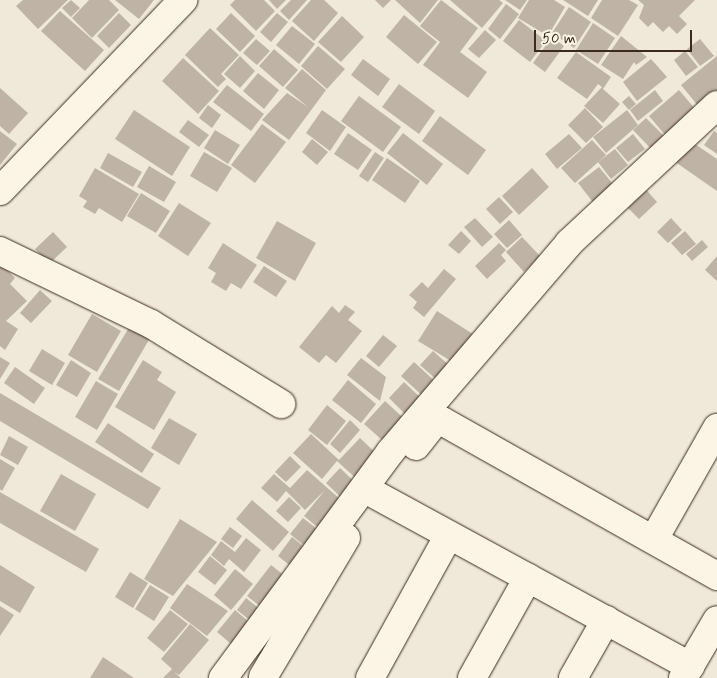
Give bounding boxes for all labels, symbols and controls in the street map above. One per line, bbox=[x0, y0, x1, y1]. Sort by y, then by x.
scale bar bbox=[537, 20, 694, 52]
text: 50 m bbox=[542, 29, 576, 49]

